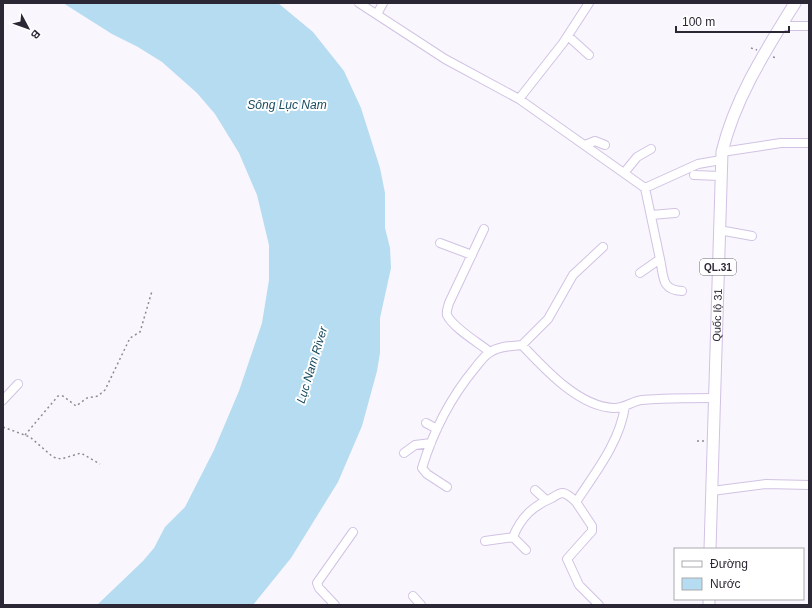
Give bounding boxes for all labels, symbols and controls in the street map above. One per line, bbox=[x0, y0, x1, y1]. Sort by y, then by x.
north arrow bbox=[8, 8, 48, 48]
scale bar bbox=[676, 8, 789, 34]
text: 100 m bbox=[682, 15, 715, 29]
text: B bbox=[28, 28, 43, 42]
water label: Sông Lục Nam bbox=[247, 98, 327, 112]
road number: QL.31 bbox=[700, 259, 736, 275]
street label: Quốc lộ 31 bbox=[710, 288, 724, 342]
water label: Lục Nam River bbox=[294, 324, 331, 405]
legend bbox=[674, 548, 804, 600]
text: Đường bbox=[710, 557, 748, 571]
text: Nước bbox=[710, 577, 741, 591]

